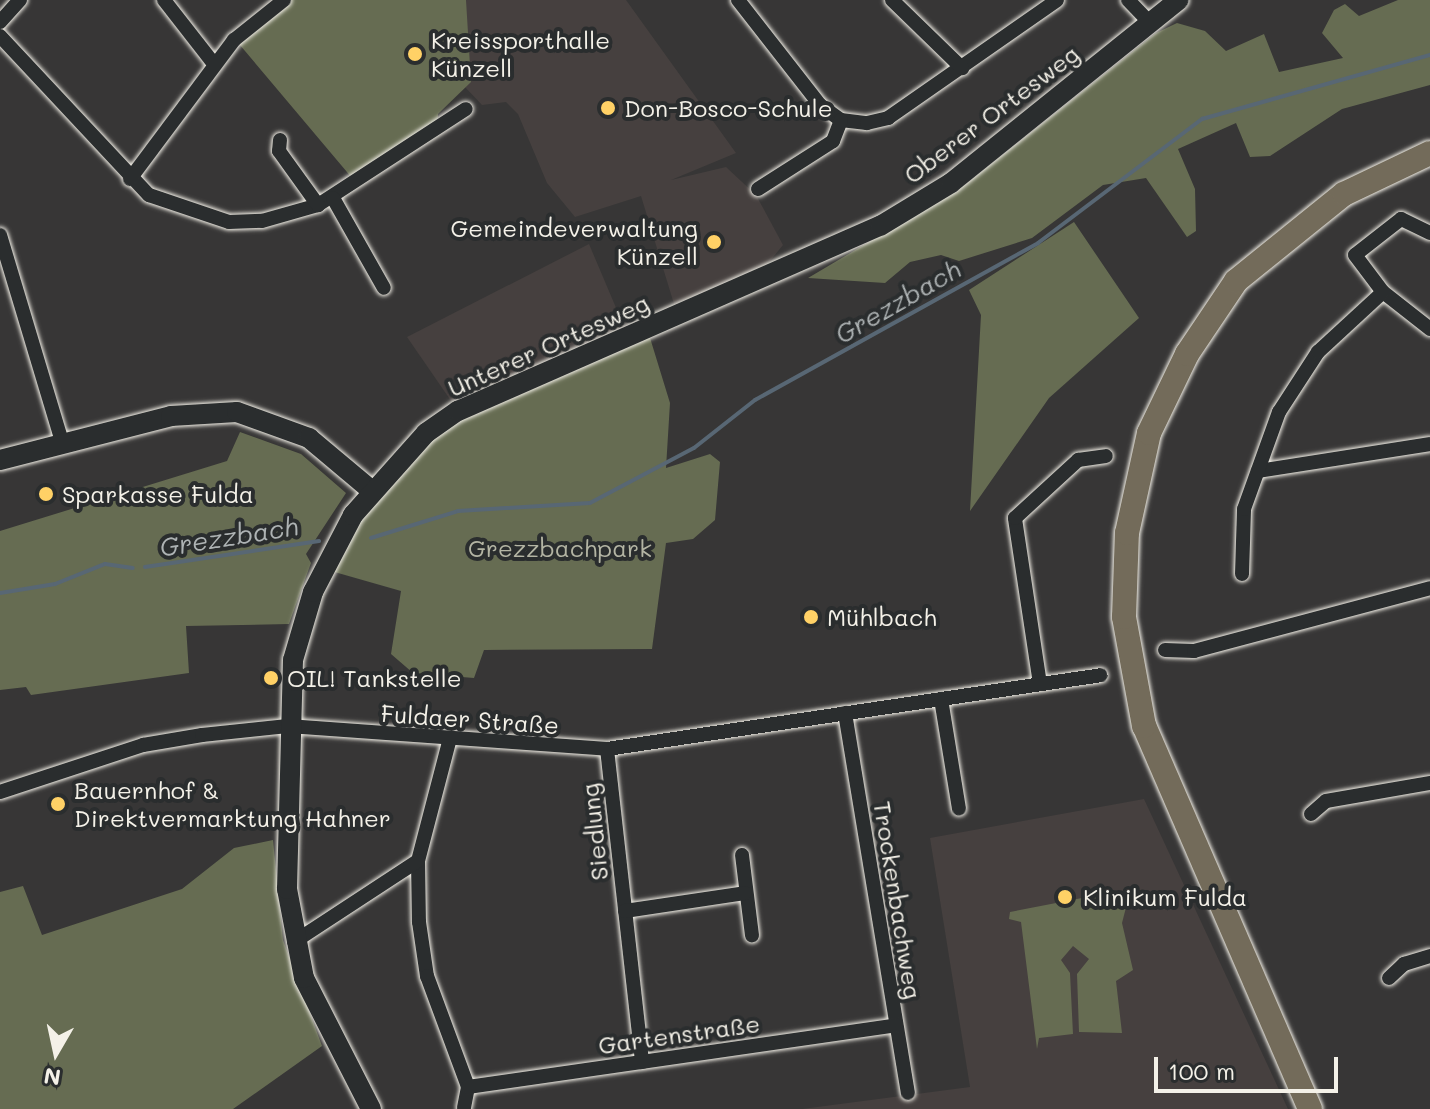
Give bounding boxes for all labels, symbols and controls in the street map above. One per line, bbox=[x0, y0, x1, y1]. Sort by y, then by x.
place label: Kreissporthalle Künzell bbox=[431, 26, 610, 82]
street label: Oberer Ortesweg bbox=[898, 39, 1084, 189]
marker: Kreissporthalle Künzell bbox=[406, 45, 424, 63]
place label: Don-Bosco-Schule bbox=[624, 94, 833, 122]
marker: Don-Bosco-Schule bbox=[599, 99, 617, 117]
place label: Gemeindeverwaltung Künzell bbox=[451, 214, 698, 270]
marker: Gemeindeverwaltung Künzell bbox=[705, 233, 723, 251]
water label: Grezzbach bbox=[830, 253, 966, 351]
street label: Unterer Ortesweg bbox=[443, 288, 653, 402]
place label: Sparkasse Fulda bbox=[62, 480, 254, 508]
marker: Sparkasse Fulda bbox=[37, 485, 55, 503]
water label: Grezzbach bbox=[157, 511, 301, 563]
park label: Grezzbachpark bbox=[468, 534, 652, 562]
place label: Mühlbach bbox=[827, 603, 937, 631]
marker: Mühlbach bbox=[802, 608, 820, 626]
place label: OIL! Tankstelle bbox=[287, 664, 462, 692]
marker: OIL! Tankstelle bbox=[262, 669, 280, 687]
street label: Fuldaer Straße bbox=[380, 698, 560, 740]
place label: Bauernhof & Direktvermarktung Hahner bbox=[74, 776, 391, 832]
street label: Siedlung bbox=[575, 782, 613, 882]
marker: Bauernhof & Direktvermarktung Hahner bbox=[49, 795, 67, 813]
street label: Trockenbachweg bbox=[868, 799, 928, 1001]
place label: Klinikum Fulda bbox=[1083, 883, 1247, 911]
marker: Klinikum Fulda bbox=[1054, 886, 1076, 908]
street label: Gartenstraße bbox=[596, 1008, 762, 1060]
north arrow bbox=[16, 1013, 96, 1093]
scale bar bbox=[1158, 1041, 1342, 1091]
text: 100 m bbox=[1168, 1055, 1235, 1086]
text: N bbox=[42, 1062, 63, 1093]

